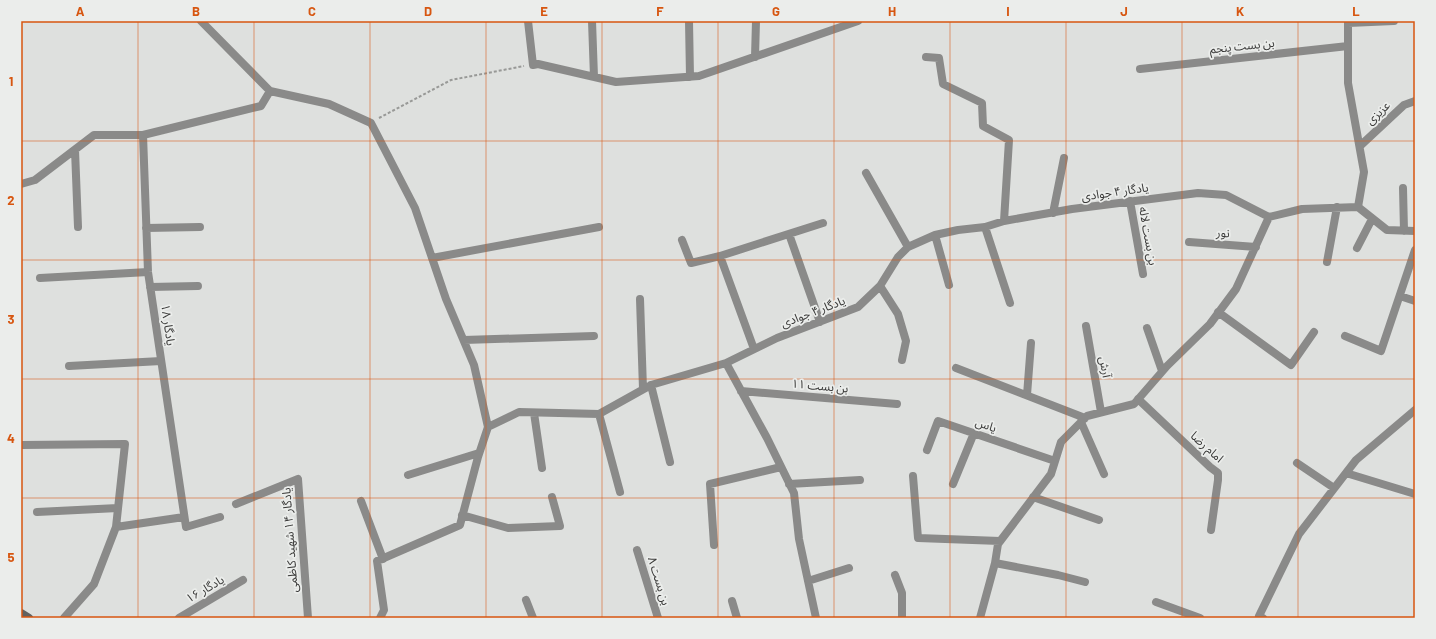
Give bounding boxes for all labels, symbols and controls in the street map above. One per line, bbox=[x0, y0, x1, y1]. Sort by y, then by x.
text: A bbox=[76, 3, 85, 19]
text: B bbox=[192, 3, 200, 19]
text: C bbox=[308, 3, 316, 19]
text: D bbox=[424, 3, 432, 19]
text: E bbox=[540, 3, 548, 19]
text: F bbox=[656, 3, 664, 19]
text: G bbox=[772, 3, 780, 19]
text: H bbox=[888, 3, 896, 19]
text: I bbox=[1006, 3, 1010, 19]
text: J bbox=[1120, 3, 1128, 19]
text: K bbox=[1236, 3, 1244, 19]
text: L bbox=[1352, 3, 1360, 19]
street label: بن بست پنجم bbox=[1209, 35, 1275, 58]
text: 1 bbox=[9, 73, 13, 89]
street label: عزیزی bbox=[1362, 98, 1393, 128]
street label: یادگار ۴ جوادی bbox=[1080, 179, 1150, 204]
text: 2 bbox=[7, 192, 15, 208]
street label: بن بست لاله bbox=[1136, 205, 1161, 266]
street label: نور bbox=[1215, 224, 1230, 240]
street label: یادگار ۴ جوادی bbox=[779, 292, 847, 331]
street label: یادگار ۱۸ bbox=[158, 303, 179, 347]
text: 3 bbox=[7, 311, 15, 327]
street label: آرش bbox=[1096, 355, 1115, 379]
street label: بن بست ۱۱ bbox=[791, 376, 849, 395]
street label: یاس bbox=[973, 414, 999, 435]
street label: امام رضا bbox=[1186, 428, 1227, 467]
text: 4 bbox=[7, 430, 15, 446]
street label: یادگار ۱۴ شهید کاظمی bbox=[278, 487, 301, 593]
text: 5 bbox=[7, 549, 15, 565]
street label: بن بست ۸ bbox=[645, 555, 674, 607]
street label: یادگار ۱۶ bbox=[183, 572, 227, 606]

